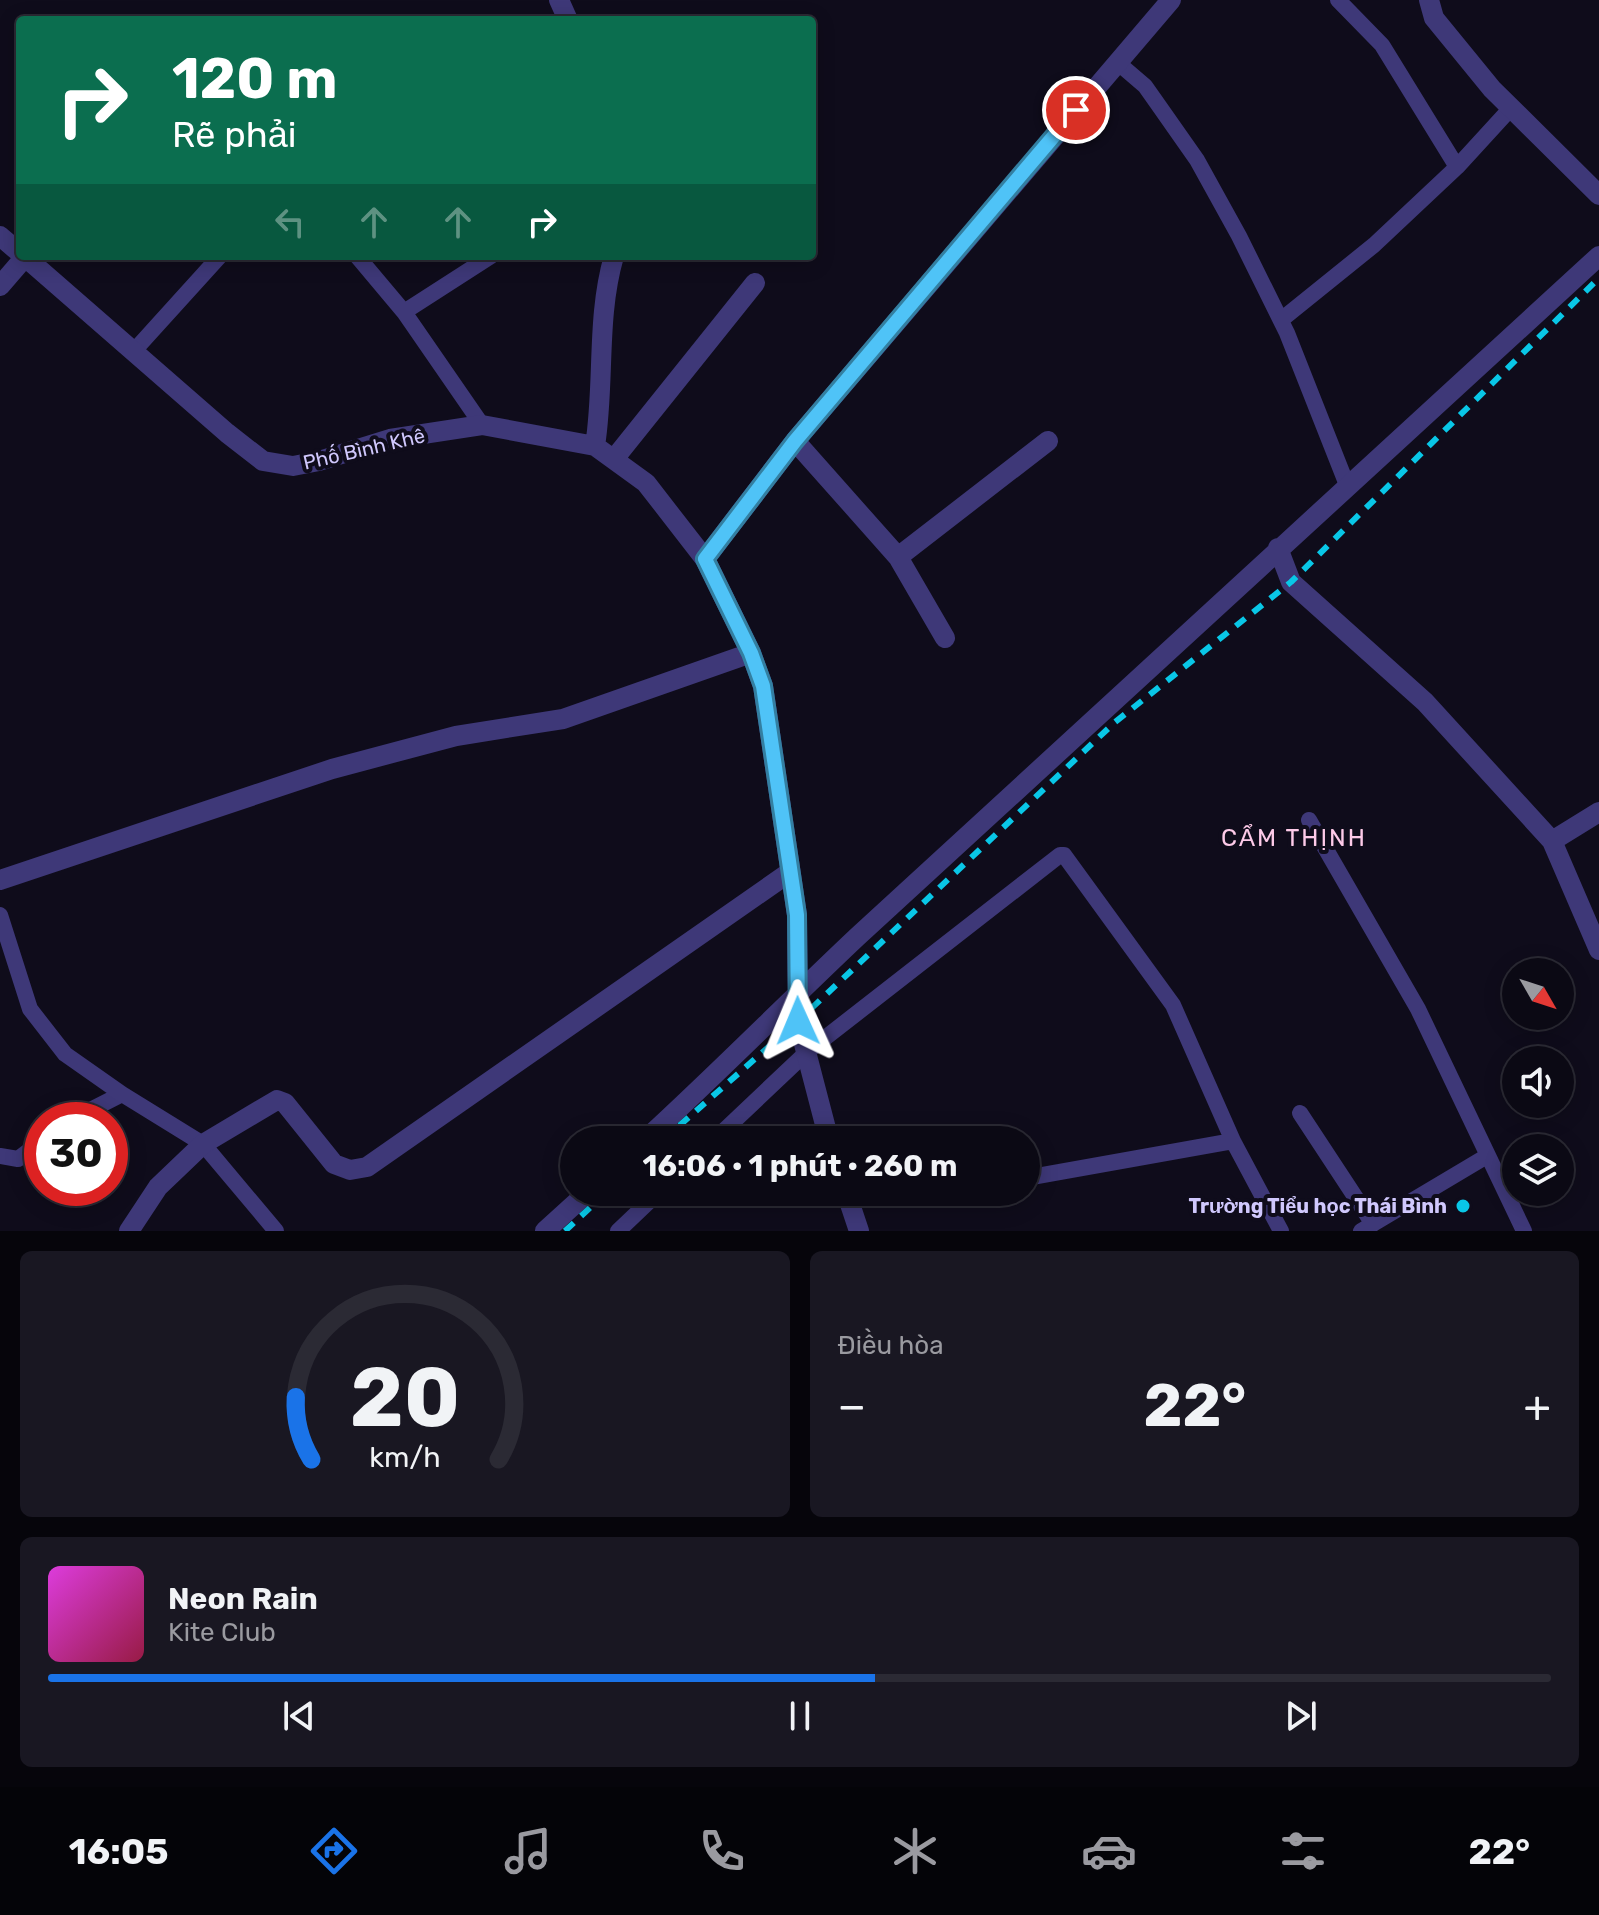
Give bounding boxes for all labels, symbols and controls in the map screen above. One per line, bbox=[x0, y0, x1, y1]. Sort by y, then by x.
text: 120 m bbox=[172, 46, 338, 112]
icon: right bbox=[40, 48, 144, 152]
pin bbox=[1042, 76, 1110, 144]
icon: arrive bbox=[1054, 88, 1098, 132]
text: Rẽ phải bbox=[172, 113, 296, 156]
icon: left bbox=[268, 200, 312, 244]
icon: ahead bbox=[352, 200, 396, 244]
icon: ahead bbox=[436, 200, 480, 244]
icon: right bbox=[520, 200, 564, 244]
street label: Phố Bình Khê bbox=[301, 423, 427, 475]
district label: CẨM THỊNH bbox=[1221, 824, 1367, 852]
north arrow bbox=[1502, 958, 1574, 1030]
map controls bbox=[1502, 958, 1574, 1206]
position arrow bbox=[756, 979, 840, 1063]
button: sound bbox=[1502, 1046, 1574, 1118]
speed limit sign: 30 bbox=[24, 1102, 128, 1206]
button: layers bbox=[1502, 1134, 1574, 1206]
text: 16:06 · 1 phút · 260 m bbox=[643, 1148, 957, 1184]
place label: Trường Tiểu học Thái Bình bbox=[1188, 1194, 1447, 1218]
marker: Trường Tiểu học Thái Bình bbox=[1454, 1197, 1472, 1215]
text: Điều hòa bbox=[838, 1330, 944, 1361]
text: 20 bbox=[349, 1348, 460, 1447]
text: 22° bbox=[1144, 1370, 1246, 1441]
text: − bbox=[838, 1380, 866, 1432]
text: + bbox=[1524, 1380, 1551, 1432]
text: km/h bbox=[369, 1440, 440, 1474]
text: Neon Rain bbox=[168, 1581, 318, 1617]
text: Kite Club bbox=[168, 1617, 276, 1648]
icon: previous bbox=[277, 1694, 321, 1738]
icon: pause bbox=[778, 1694, 822, 1738]
icon: next bbox=[1279, 1694, 1323, 1738]
icon: directions bbox=[306, 1823, 362, 1879]
icon: music bbox=[500, 1823, 556, 1879]
icon: phone bbox=[694, 1823, 750, 1879]
icon: climate bbox=[887, 1823, 943, 1879]
icon: car bbox=[1081, 1823, 1137, 1879]
icon: filters bbox=[1275, 1823, 1331, 1879]
text: 16:05 bbox=[69, 1830, 168, 1873]
text: 22° bbox=[1468, 1830, 1530, 1873]

